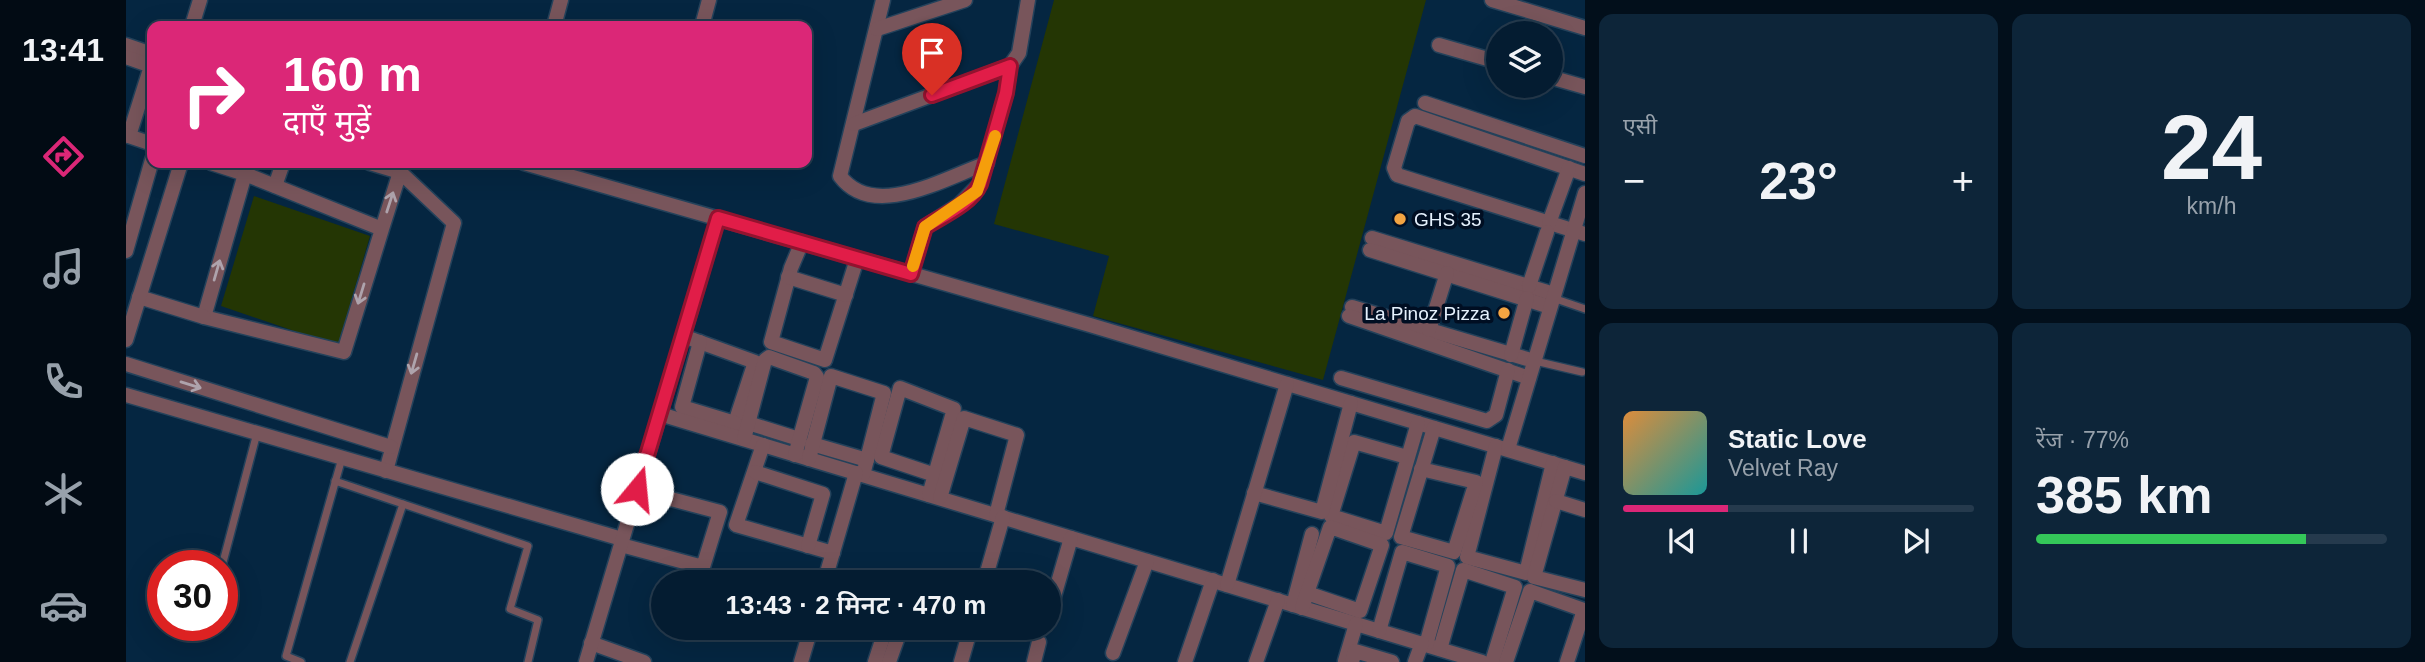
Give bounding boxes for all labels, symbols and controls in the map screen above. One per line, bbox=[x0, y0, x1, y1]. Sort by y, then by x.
map controls bbox=[1486, 21, 1563, 98]
button: layers bbox=[1486, 21, 1563, 98]
pin bbox=[902, 23, 962, 95]
text: 13:41 bbox=[22, 32, 104, 68]
icon: arrive bbox=[913, 34, 951, 72]
text: 160 m bbox=[283, 47, 422, 101]
icon: right bbox=[168, 49, 259, 140]
text: 24 bbox=[2161, 97, 2262, 198]
text: दाएँ मुड़ें bbox=[283, 104, 371, 140]
text: एसी bbox=[1623, 113, 1657, 139]
icon: directions bbox=[39, 132, 88, 181]
text: 23° bbox=[1759, 152, 1838, 210]
text: − bbox=[1623, 160, 1645, 202]
text: + bbox=[1952, 160, 1974, 202]
one-way arrow bbox=[384, 191, 397, 213]
text: km/h bbox=[2187, 193, 2236, 219]
place label: GHS 35 bbox=[1414, 209, 1482, 230]
marker: GHS 35 bbox=[1392, 211, 1408, 227]
icon: music bbox=[39, 244, 88, 293]
one-way arrow bbox=[212, 260, 225, 282]
one-way arrow bbox=[354, 283, 367, 305]
place label: La Pinoz Pizza bbox=[1364, 303, 1490, 324]
marker: La Pinoz Pizza bbox=[1496, 305, 1512, 321]
one-way arrow bbox=[407, 353, 420, 375]
icon: phone bbox=[39, 357, 88, 406]
one-way arrow bbox=[180, 379, 202, 392]
text: Static Love bbox=[1728, 424, 1867, 454]
text: रेंज · 77% bbox=[2036, 427, 2129, 453]
position arrow bbox=[600, 452, 674, 526]
text: Velvet Ray bbox=[1728, 455, 1838, 481]
text: 385 km bbox=[2036, 466, 2212, 524]
icon: climate bbox=[39, 469, 88, 518]
icon: previous bbox=[1663, 522, 1701, 560]
icon: pause bbox=[1780, 522, 1818, 560]
icon: next bbox=[1897, 522, 1935, 560]
speed limit sign: 30 bbox=[147, 550, 238, 641]
icon: car bbox=[39, 581, 88, 630]
text: 13:43 · 2 मिनट · 470 m bbox=[726, 590, 986, 620]

